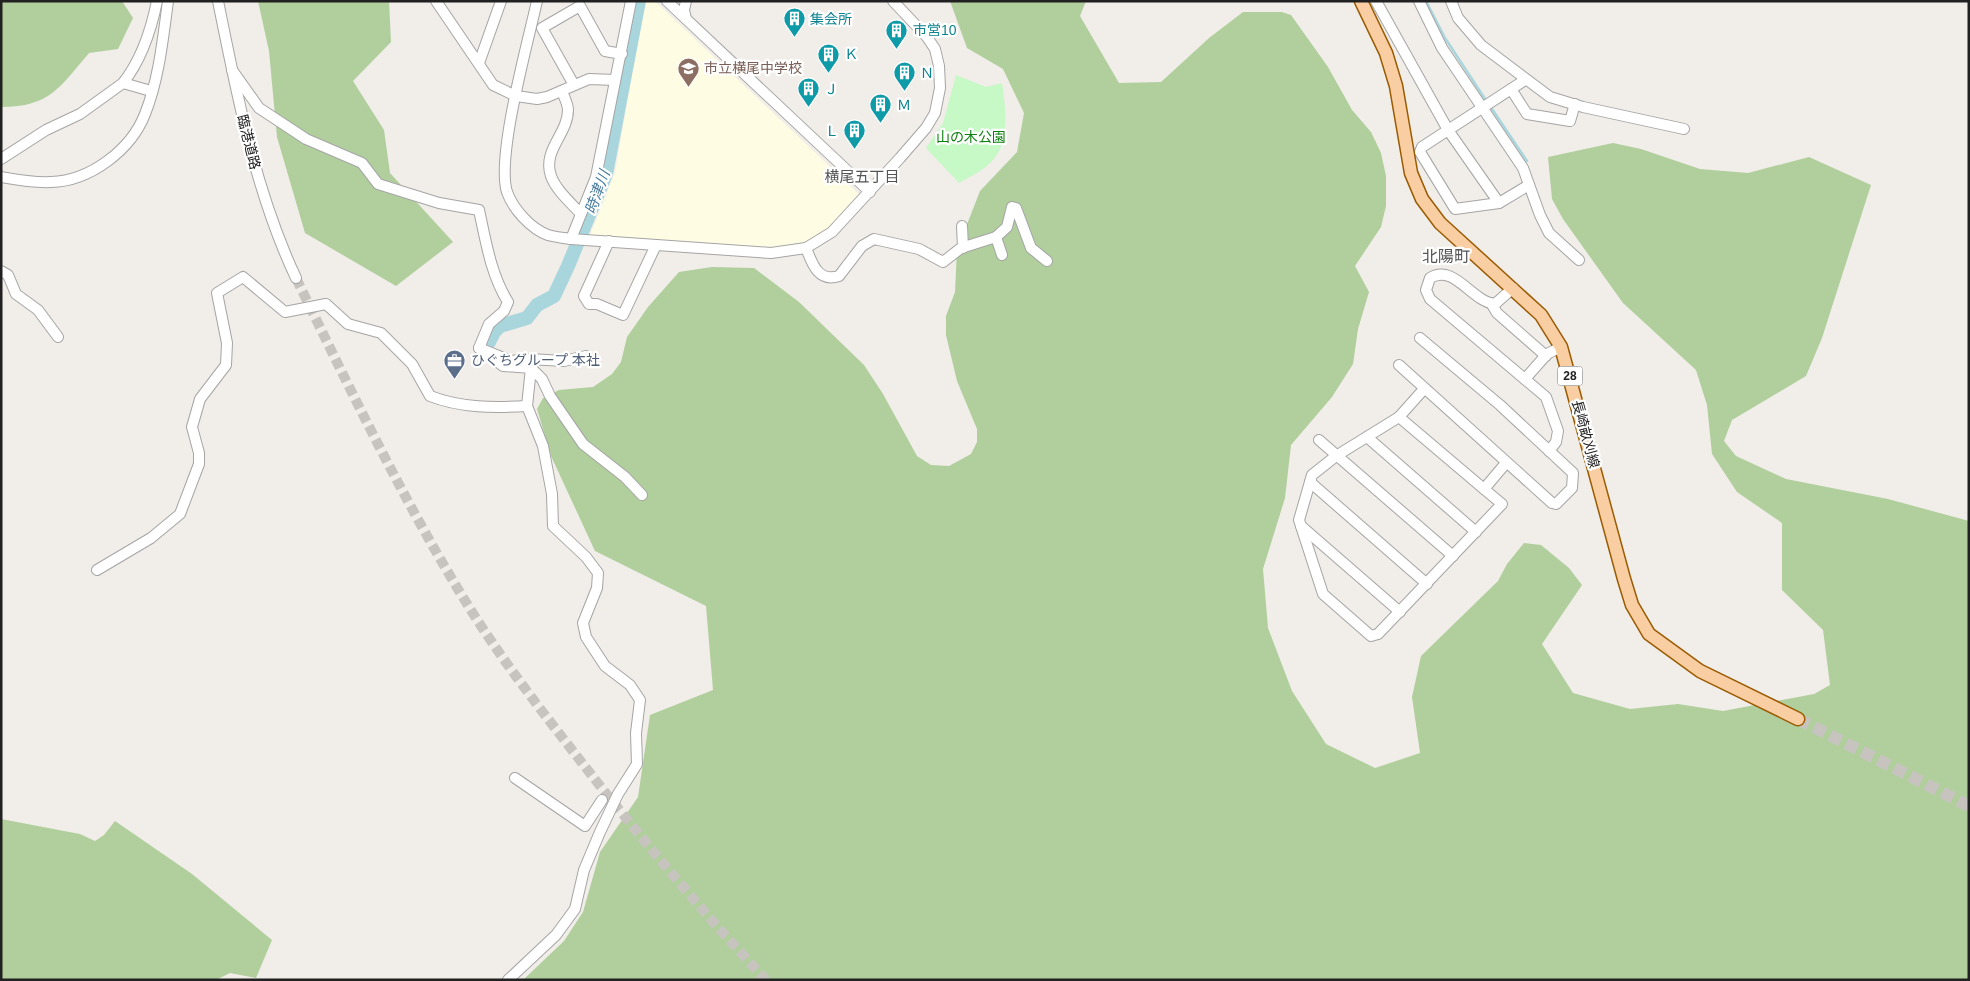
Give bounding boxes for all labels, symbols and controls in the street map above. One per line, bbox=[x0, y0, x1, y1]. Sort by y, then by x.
building icon: 集会所 bbox=[782, 7, 806, 38]
place label: 集会所 bbox=[810, 11, 852, 27]
building icon: 市営10 bbox=[885, 18, 909, 49]
place label: 市営10 bbox=[913, 22, 957, 38]
building icon: Ｋ bbox=[816, 42, 840, 73]
place label: Ｋ bbox=[844, 46, 858, 62]
school or university icon: 市立横尾中学校 bbox=[676, 56, 700, 87]
place label: 市立横尾中学校 bbox=[704, 60, 802, 76]
building icon: Ｎ bbox=[892, 61, 916, 92]
place label: Ｎ bbox=[920, 65, 934, 81]
building icon: Ｊ bbox=[796, 77, 820, 108]
place label: Ｊ bbox=[824, 81, 838, 97]
building icon: Ｍ bbox=[869, 93, 893, 124]
place label: Ｍ bbox=[897, 97, 911, 113]
street label: 臨港道路 bbox=[234, 113, 264, 171]
building icon: Ｌ bbox=[843, 119, 867, 150]
place label: Ｌ bbox=[825, 123, 839, 139]
park label: 山の木公園 bbox=[936, 129, 1006, 145]
water label: 時津川 bbox=[581, 166, 613, 216]
district label: 横尾五丁目 bbox=[824, 168, 900, 185]
district label: 北陽町 bbox=[1422, 248, 1470, 265]
office icon: ひぐちグループ 本社 bbox=[443, 348, 467, 379]
place label: ひぐちグループ 本社 bbox=[471, 352, 600, 368]
road number: 28 bbox=[1558, 366, 1582, 386]
street label: 長崎畝刈線 bbox=[1569, 398, 1603, 470]

